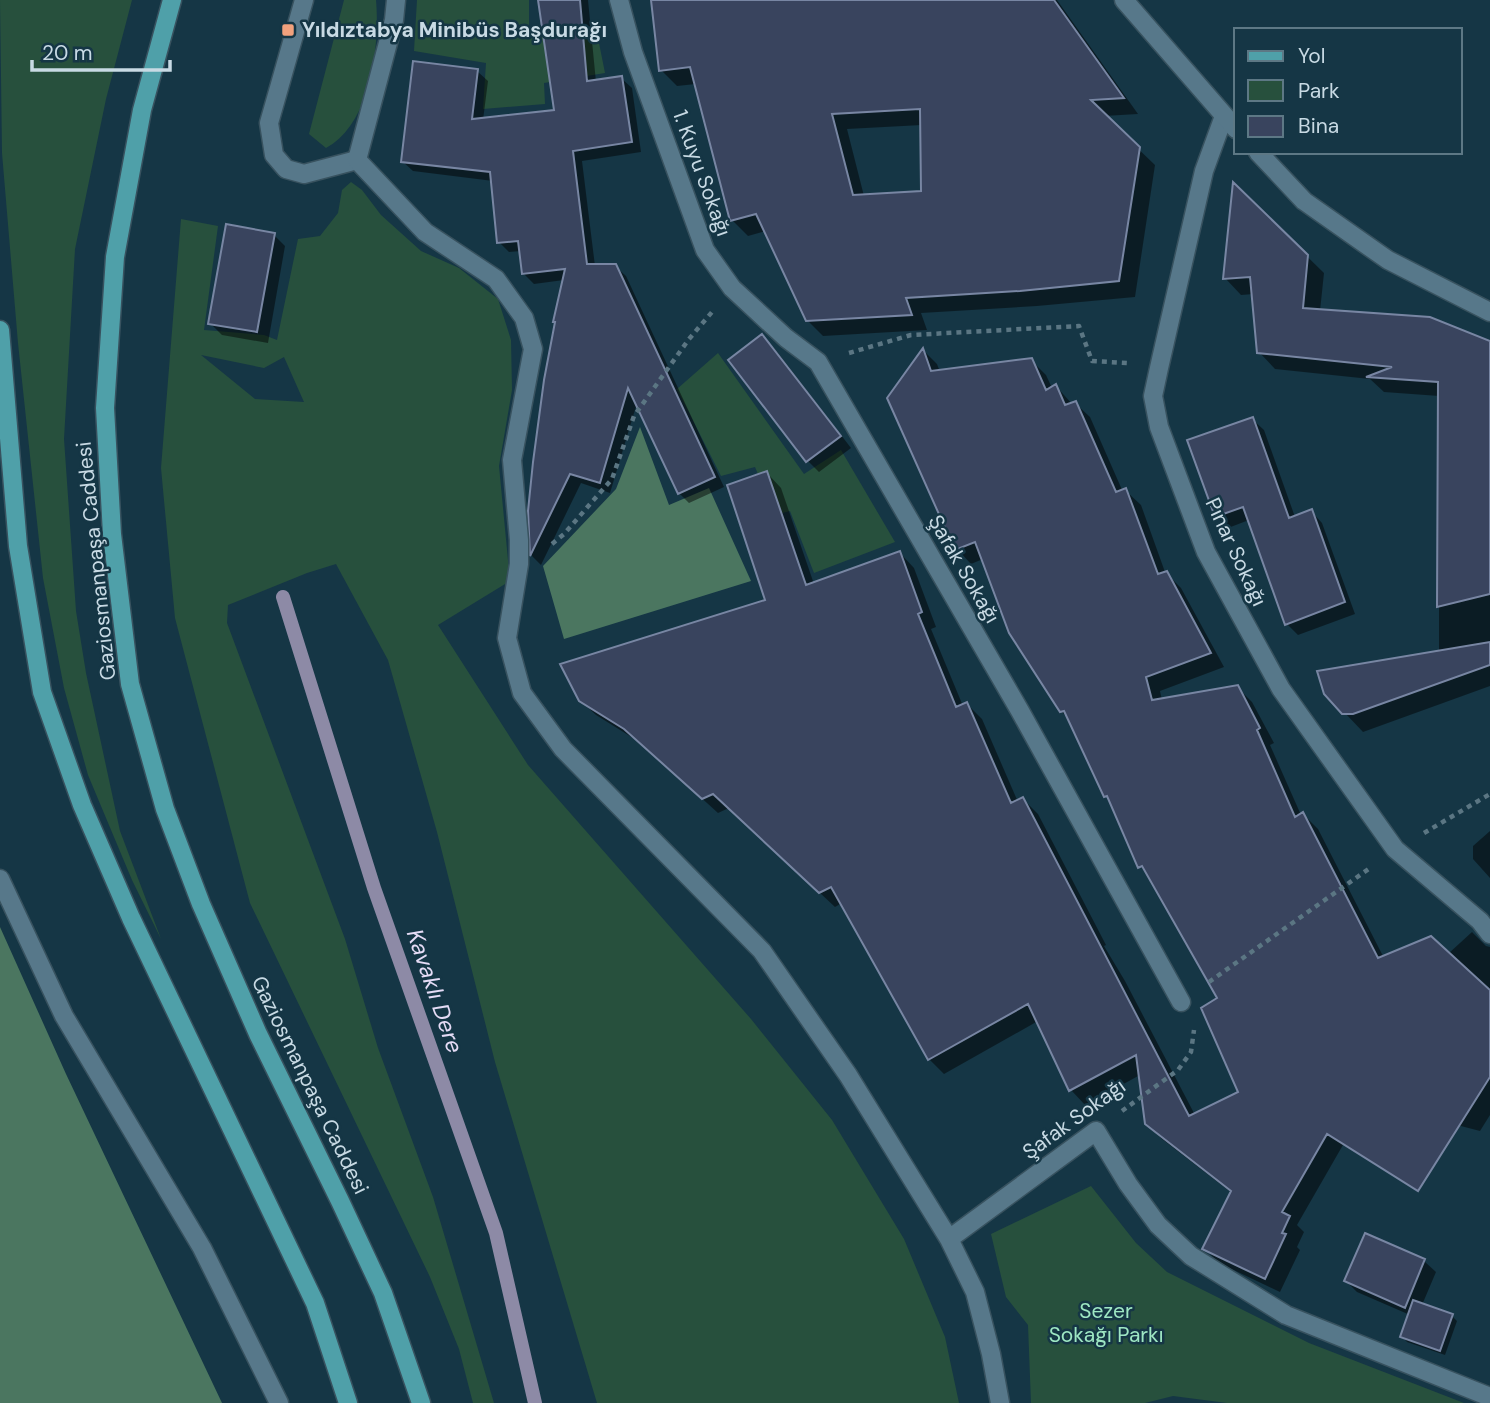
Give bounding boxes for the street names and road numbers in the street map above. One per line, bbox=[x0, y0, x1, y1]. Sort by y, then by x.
street label: 1. Kuyu Sokağı bbox=[666, 106, 738, 240]
street label: Gaziosmanpaşa Caddesi bbox=[70, 440, 122, 682]
street label: Pınar Sokağı bbox=[1199, 493, 1273, 611]
street label: Şafak Sokağı bbox=[922, 510, 1006, 628]
street label: Gaziosmanpaşa Caddesi bbox=[245, 971, 375, 1199]
street label: Şafak Sokağı bbox=[1017, 1072, 1131, 1166]

